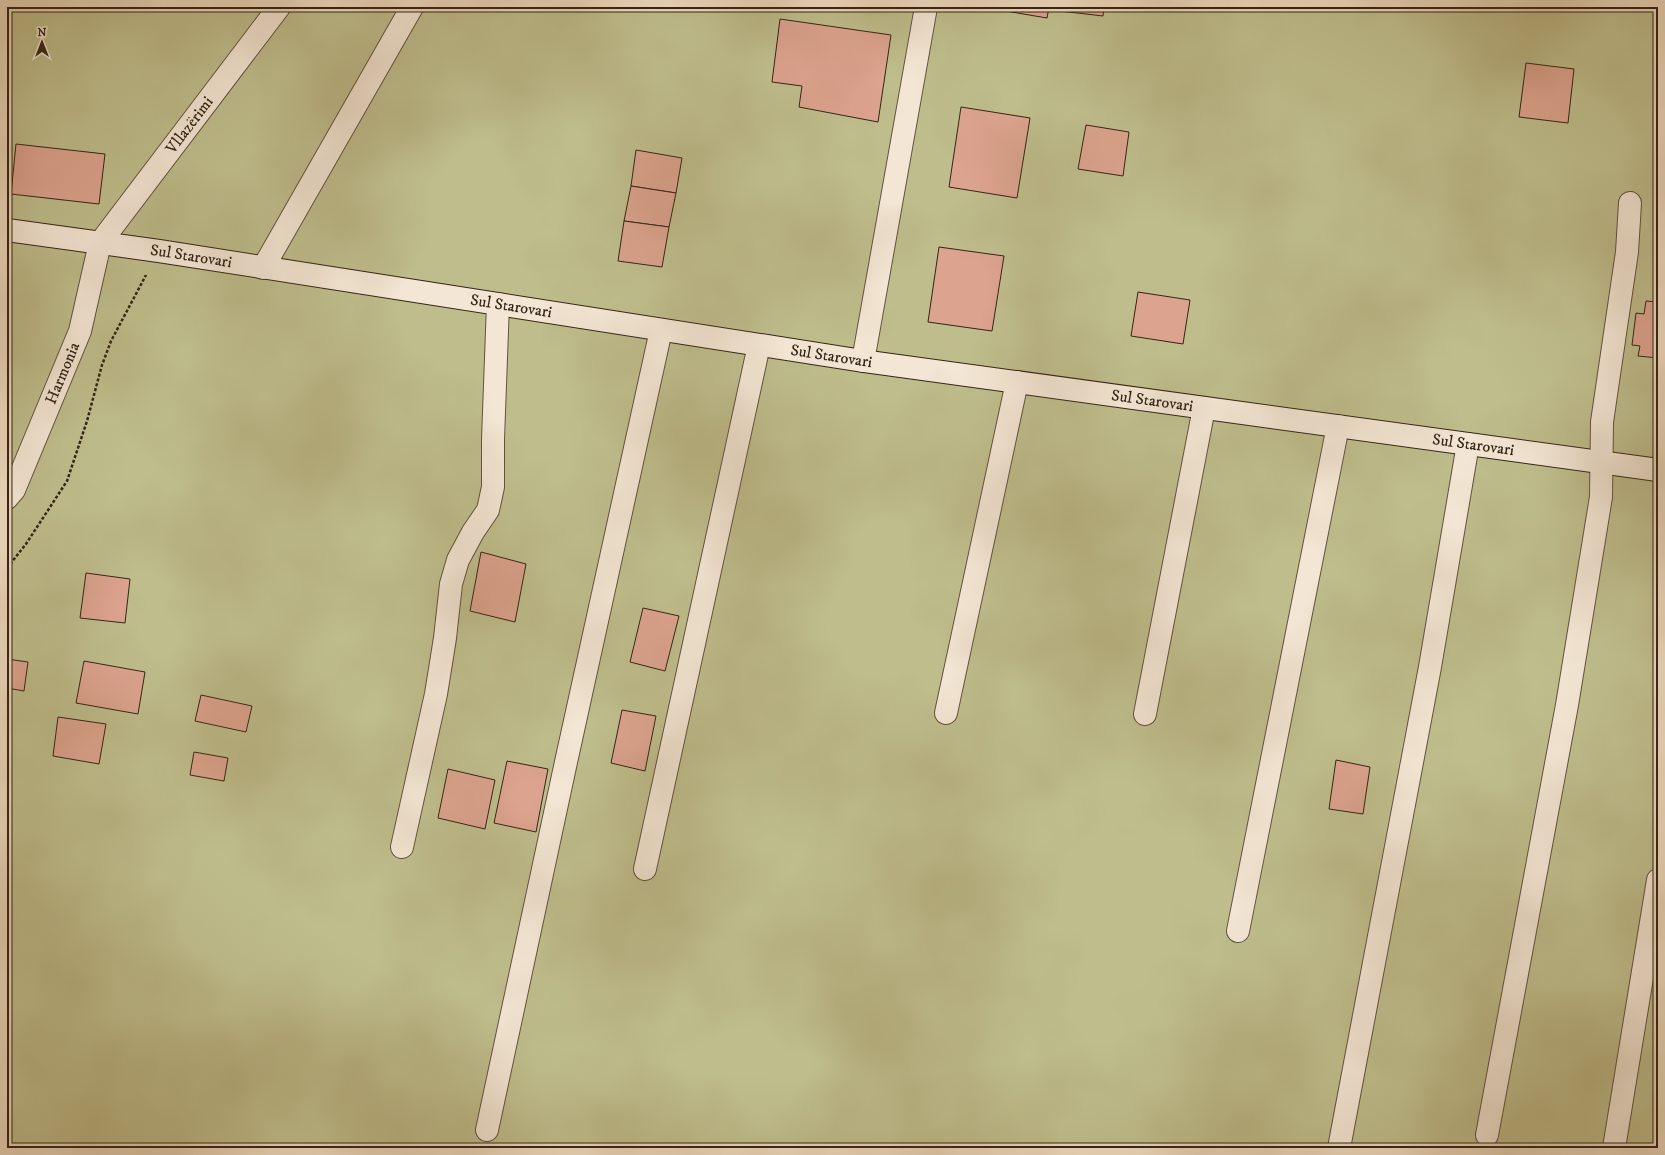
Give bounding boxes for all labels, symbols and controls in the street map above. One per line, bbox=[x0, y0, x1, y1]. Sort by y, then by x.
north arrow bbox=[22, 22, 62, 62]
text: N bbox=[37, 26, 47, 40]
street label: Vllazërimi bbox=[161, 93, 218, 158]
street label: Sul Starovari bbox=[149, 240, 233, 272]
street label: Sul Starovari bbox=[469, 290, 554, 322]
street label: Harmonia bbox=[41, 339, 84, 407]
street label: Sul Starovari bbox=[789, 340, 873, 372]
street label: Sul Starovari bbox=[1110, 385, 1194, 416]
street label: Sul Starovari bbox=[1431, 429, 1515, 460]

